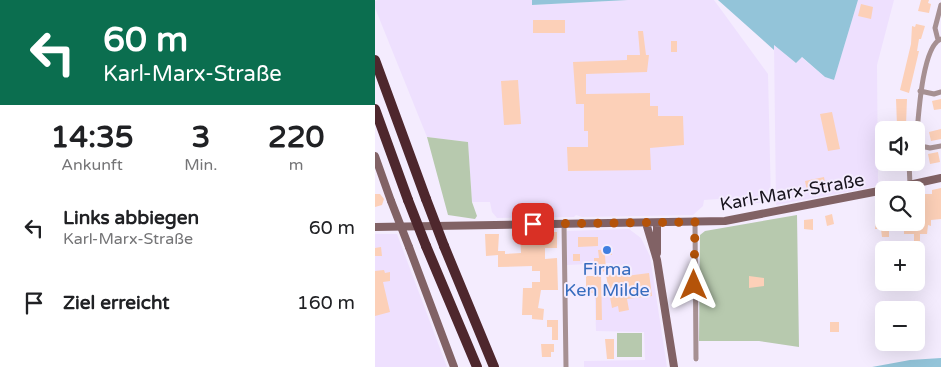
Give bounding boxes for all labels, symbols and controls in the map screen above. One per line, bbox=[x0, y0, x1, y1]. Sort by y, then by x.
text: 60 m bbox=[103, 19, 188, 61]
icon: left bbox=[20, 20, 85, 85]
text: Karl-Marx-Straße bbox=[103, 61, 282, 87]
text: 14:35 bbox=[51, 119, 134, 156]
text: 3 bbox=[191, 119, 210, 156]
text: 220 bbox=[268, 119, 324, 156]
map controls bbox=[875, 121, 925, 351]
button: sound bbox=[875, 121, 925, 171]
text: Ankunft bbox=[61, 155, 123, 175]
text: Min. bbox=[184, 155, 217, 175]
text: m bbox=[289, 155, 304, 175]
street label: Karl-Marx-Straße bbox=[718, 168, 866, 216]
button: search bbox=[875, 181, 925, 231]
pin bbox=[512, 203, 554, 245]
text: Links abbiegen bbox=[63, 207, 199, 229]
icon: arrive bbox=[519, 210, 547, 238]
icon: left bbox=[20, 214, 48, 242]
text: 60 m bbox=[309, 217, 355, 239]
text: Karl-Marx-Straße bbox=[63, 229, 193, 249]
button: + bbox=[875, 241, 925, 291]
marker: Firma Ken Milde bbox=[601, 244, 613, 256]
place label: Firma Ken Milde bbox=[564, 258, 650, 301]
position arrow bbox=[667, 258, 719, 310]
icon: arrive bbox=[20, 289, 48, 317]
text: Ziel erreicht bbox=[63, 292, 170, 314]
text: 160 m bbox=[297, 292, 355, 314]
button: − bbox=[875, 301, 925, 351]

